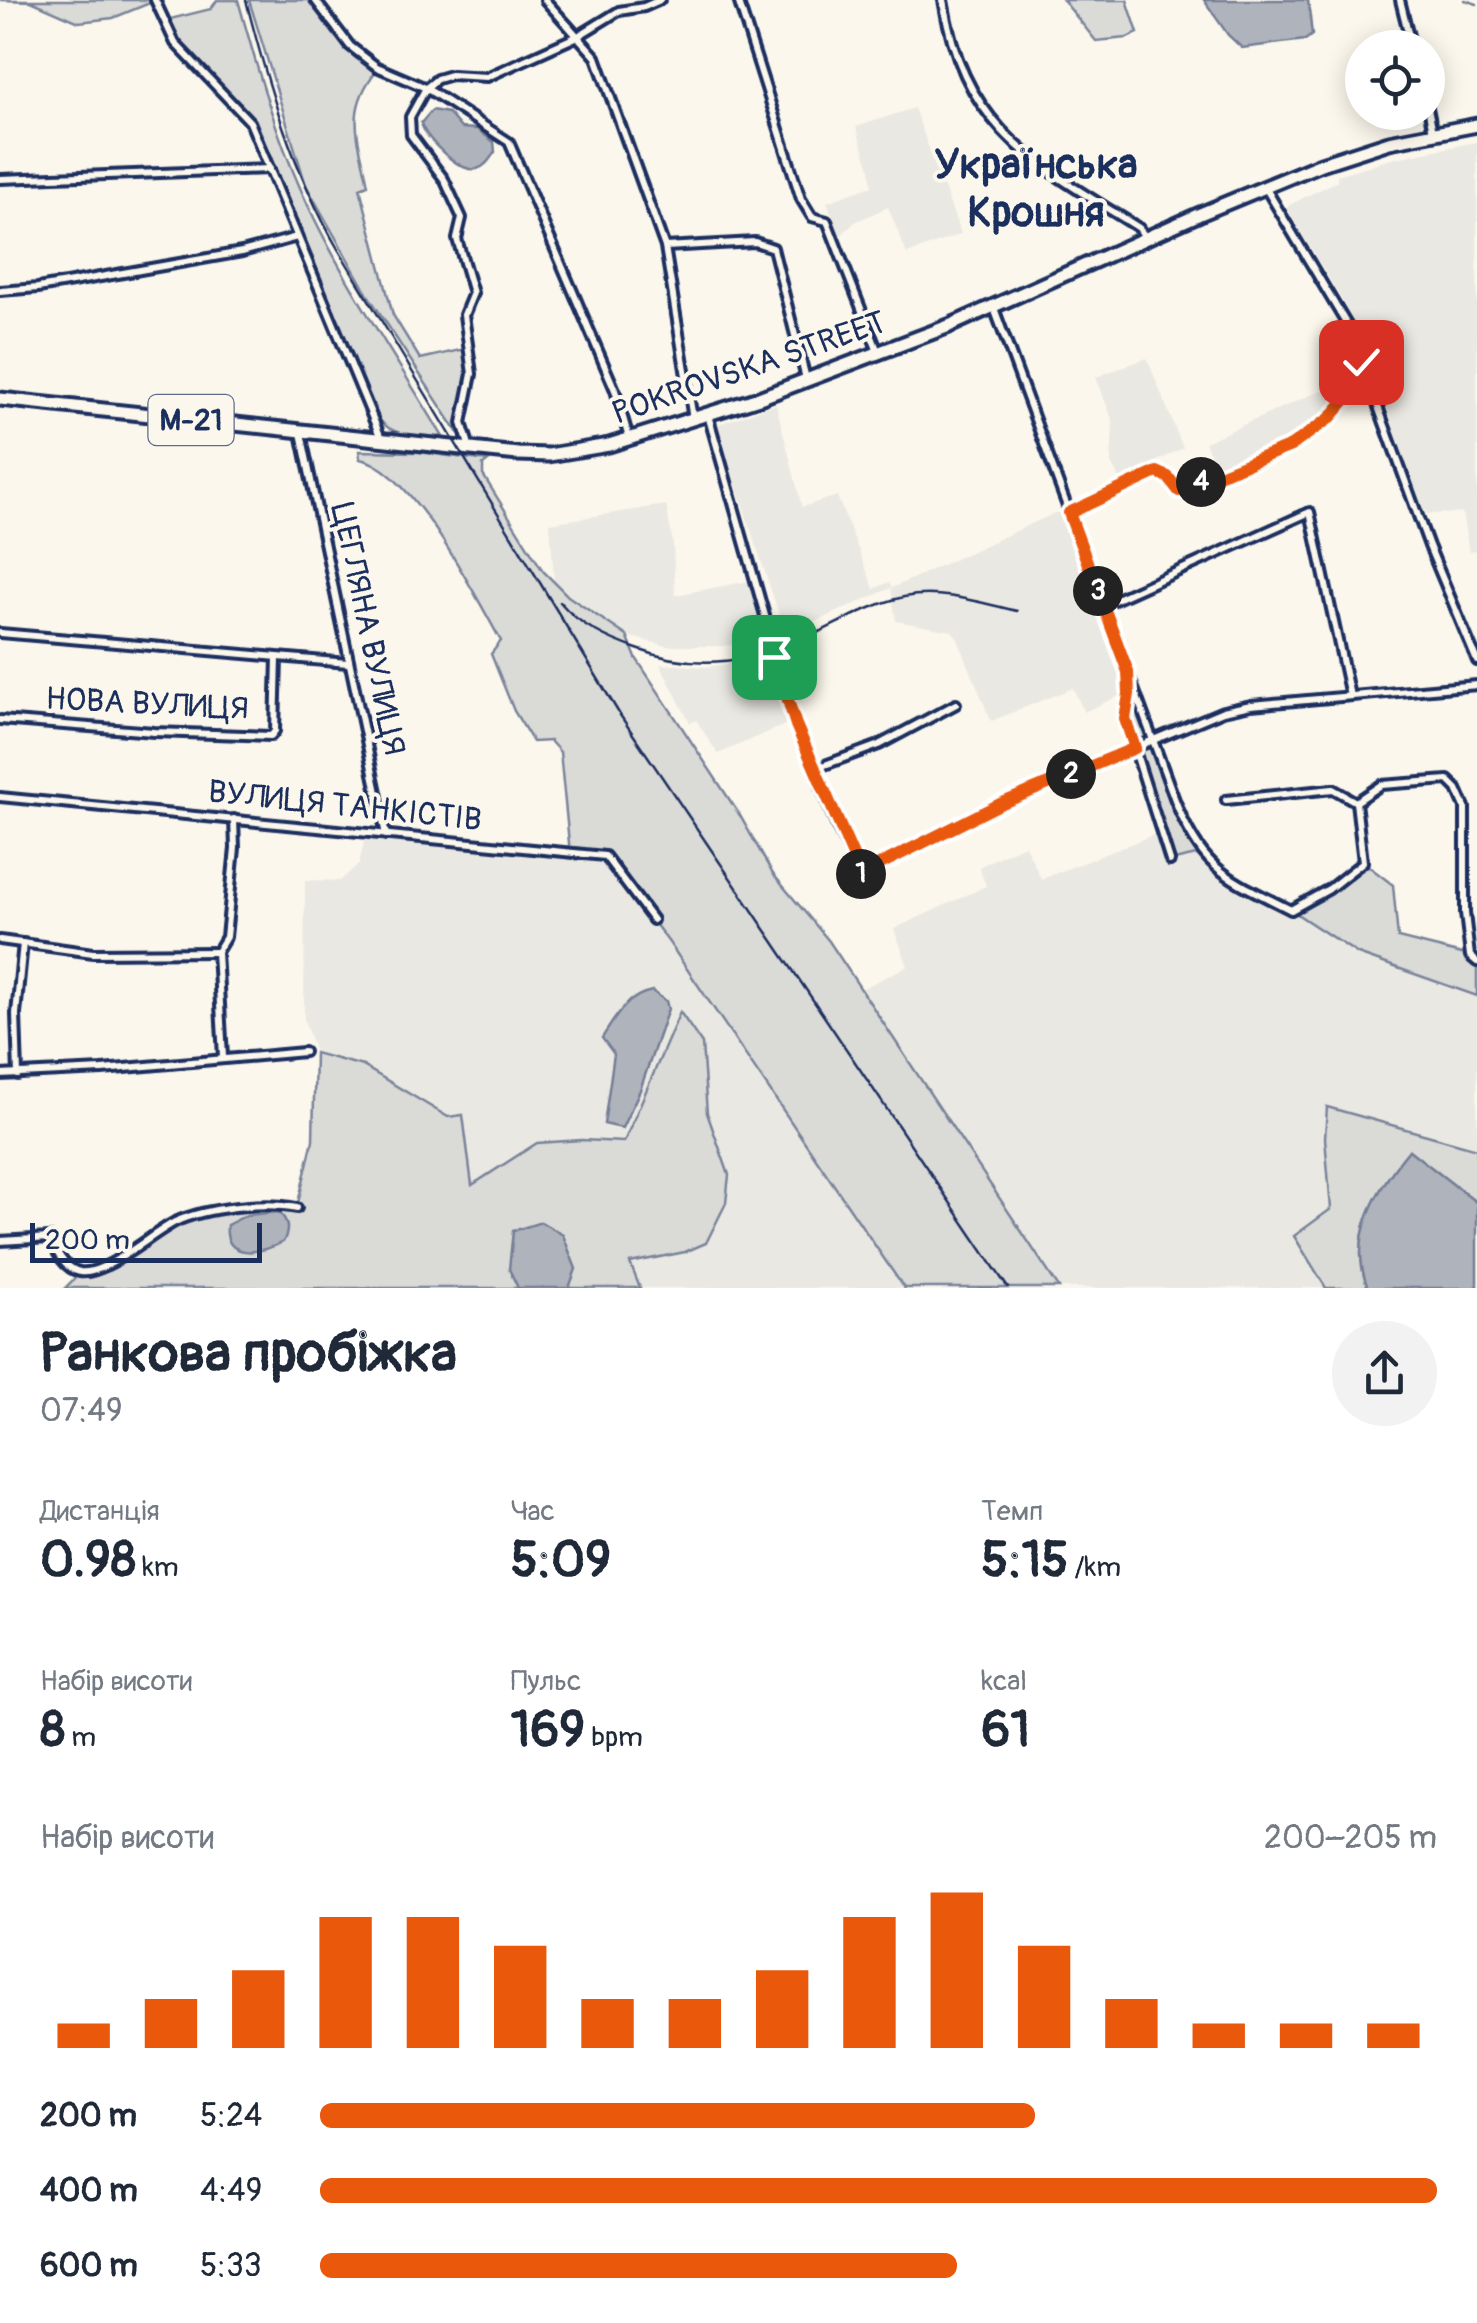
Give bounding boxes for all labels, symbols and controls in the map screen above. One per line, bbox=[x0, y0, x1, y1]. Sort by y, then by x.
map controls bbox=[1345, 30, 1445, 130]
button: locate bbox=[1345, 30, 1445, 130]
district label: Українська Крошня bbox=[934, 139, 1138, 239]
street label: POKROVSKA STREET bbox=[607, 302, 891, 434]
pin bbox=[1319, 320, 1404, 405]
icon: check bbox=[1334, 335, 1389, 390]
road number: М-21 bbox=[148, 395, 234, 445]
pin: 4 bbox=[1176, 457, 1226, 507]
text: 4 bbox=[1193, 464, 1209, 499]
street label: ЦЕГЛЯНА ВУЛИЦЯ bbox=[322, 499, 414, 759]
pin: 3 bbox=[1073, 566, 1123, 616]
text: 3 bbox=[1090, 573, 1106, 608]
pin bbox=[732, 615, 817, 700]
icon: arrive bbox=[747, 630, 802, 685]
street label: НОВА ВУЛИЦЯ bbox=[44, 679, 250, 729]
pin: 2 bbox=[1046, 749, 1096, 799]
text: 2 bbox=[1063, 756, 1079, 791]
street label: ВУЛИЦЯ ТАНКІСТІВ bbox=[206, 772, 484, 840]
pin: 1 bbox=[836, 849, 886, 899]
text: 1 bbox=[856, 856, 866, 891]
scale bar bbox=[30, 1218, 262, 1262]
text: 200 m bbox=[45, 1223, 130, 1258]
text: Ранкова пробіжка bbox=[40, 1319, 457, 1388]
button: share bbox=[1332, 1321, 1437, 1426]
text: 07:49 bbox=[40, 1391, 122, 1431]
text: Дистанція bbox=[40, 1494, 160, 1529]
text: Час bbox=[511, 1494, 555, 1529]
text: Темп bbox=[981, 1494, 1043, 1529]
text: 0.98 bbox=[40, 1529, 136, 1592]
text: 5:09 bbox=[511, 1529, 611, 1592]
text: 5:15 bbox=[981, 1529, 1068, 1592]
text: km bbox=[136, 1550, 179, 1585]
text: /km bbox=[1068, 1550, 1121, 1585]
text: Набір висоти bbox=[40, 1664, 192, 1699]
text: Пульс bbox=[511, 1664, 581, 1699]
text: kcal bbox=[981, 1664, 1027, 1699]
text: 8 bbox=[40, 1699, 65, 1762]
text: 169 bbox=[511, 1699, 585, 1762]
text: 61 bbox=[981, 1699, 1030, 1762]
text: m bbox=[65, 1720, 96, 1755]
text: bpm bbox=[585, 1720, 643, 1755]
text: Набір висоти bbox=[40, 1818, 214, 1858]
text: 200–205 m bbox=[1264, 1818, 1437, 1858]
text: 200 m bbox=[40, 2096, 137, 2136]
text: 5:24 bbox=[200, 2096, 262, 2136]
text: 400 m bbox=[40, 2171, 138, 2211]
text: 4:49 bbox=[200, 2171, 262, 2211]
text: 600 m bbox=[40, 2246, 138, 2286]
text: 5:33 bbox=[200, 2246, 262, 2286]

